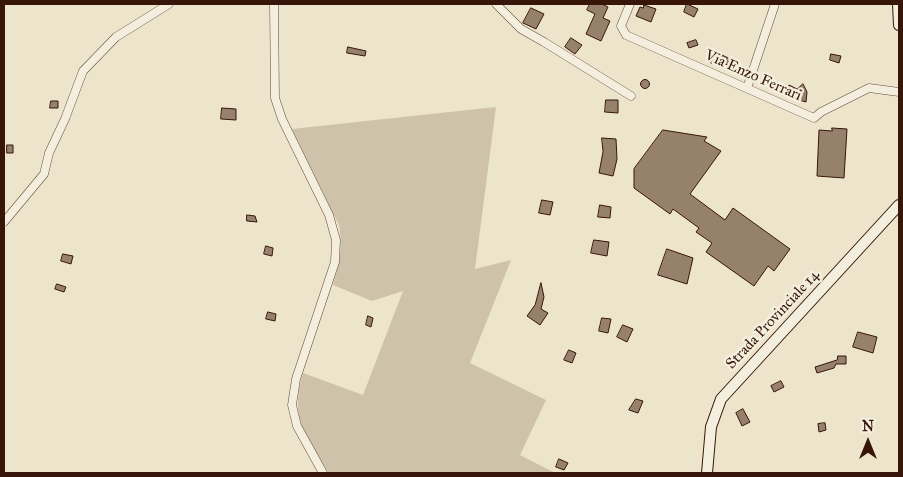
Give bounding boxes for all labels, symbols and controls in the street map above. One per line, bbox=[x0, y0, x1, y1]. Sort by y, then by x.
street label: Via Enzo Ferrari bbox=[702, 47, 804, 105]
street label: Strada Provinciale 14 bbox=[723, 267, 823, 373]
north arrow bbox=[843, 417, 893, 467]
text: N bbox=[862, 418, 874, 435]

